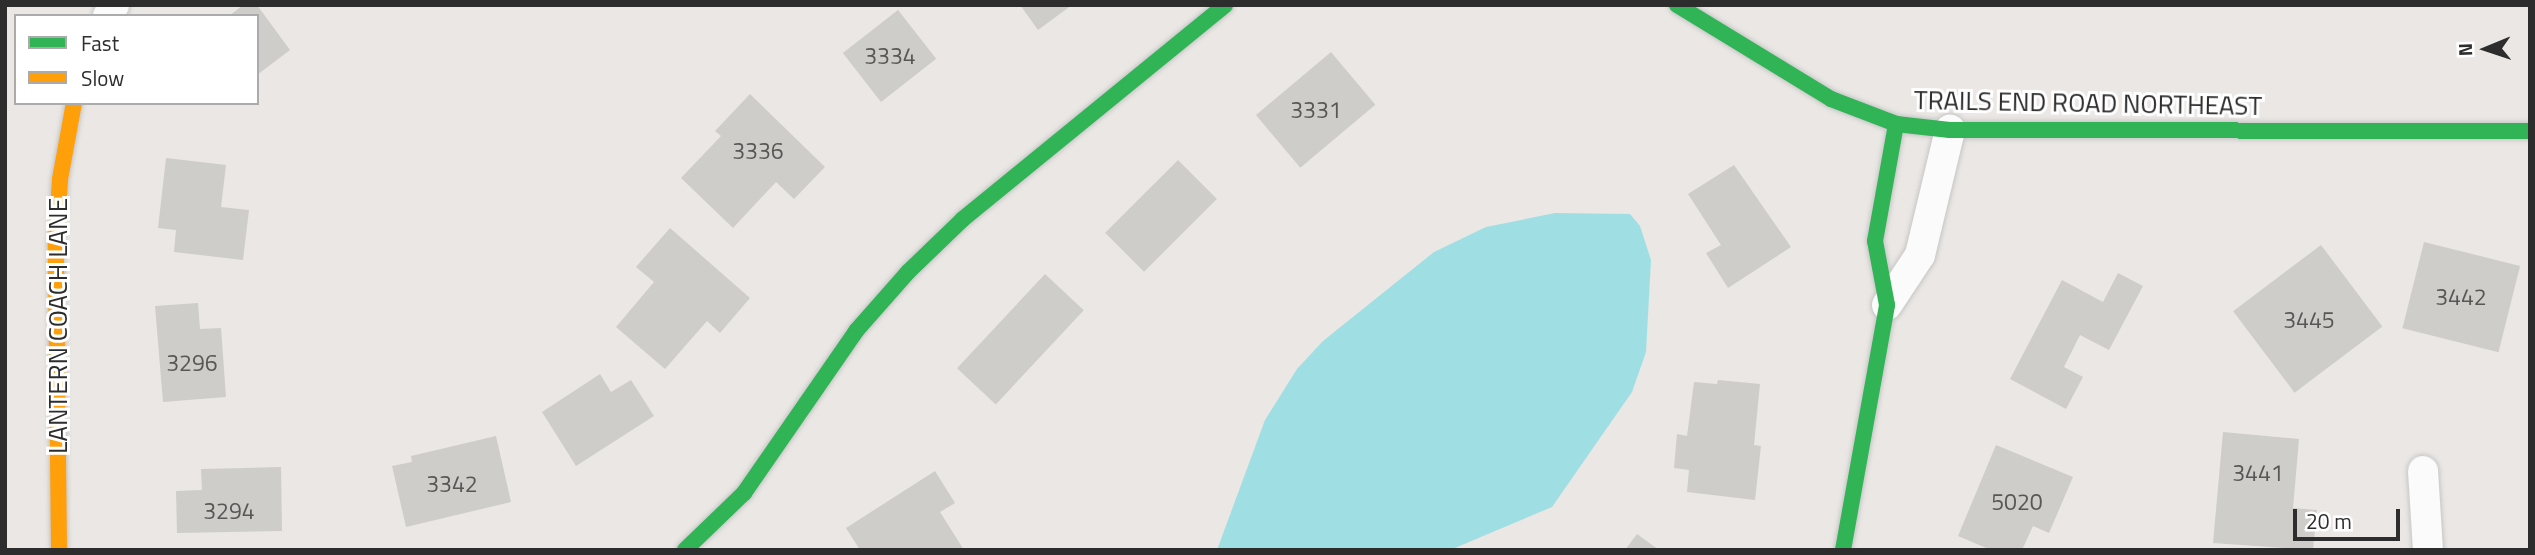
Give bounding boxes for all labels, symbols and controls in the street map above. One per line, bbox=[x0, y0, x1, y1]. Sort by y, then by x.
legend bbox=[14, 14, 259, 105]
north arrow bbox=[2451, 14, 2521, 84]
text: Fast bbox=[81, 27, 119, 59]
house number: 3334 bbox=[864, 42, 916, 70]
text: N bbox=[2450, 43, 2479, 57]
text: Slow bbox=[81, 62, 124, 94]
street label: TRAILS END ROAD NORTHEAST bbox=[1914, 84, 2262, 122]
house number: 3331 bbox=[1290, 96, 1342, 124]
house number: 3336 bbox=[732, 137, 784, 165]
street label: LANTERN COACH LANE bbox=[42, 198, 74, 454]
house number: 3442 bbox=[2435, 283, 2487, 311]
house number: 3445 bbox=[2283, 306, 2335, 334]
house number: 3296 bbox=[166, 349, 218, 377]
house number: 3441 bbox=[2232, 459, 2284, 487]
house number: 3342 bbox=[426, 470, 478, 498]
house number: 5020 bbox=[1991, 488, 2043, 516]
scale bar bbox=[2297, 496, 2404, 540]
house number: 3294 bbox=[203, 497, 255, 525]
text: 20 m bbox=[2306, 505, 2352, 537]

